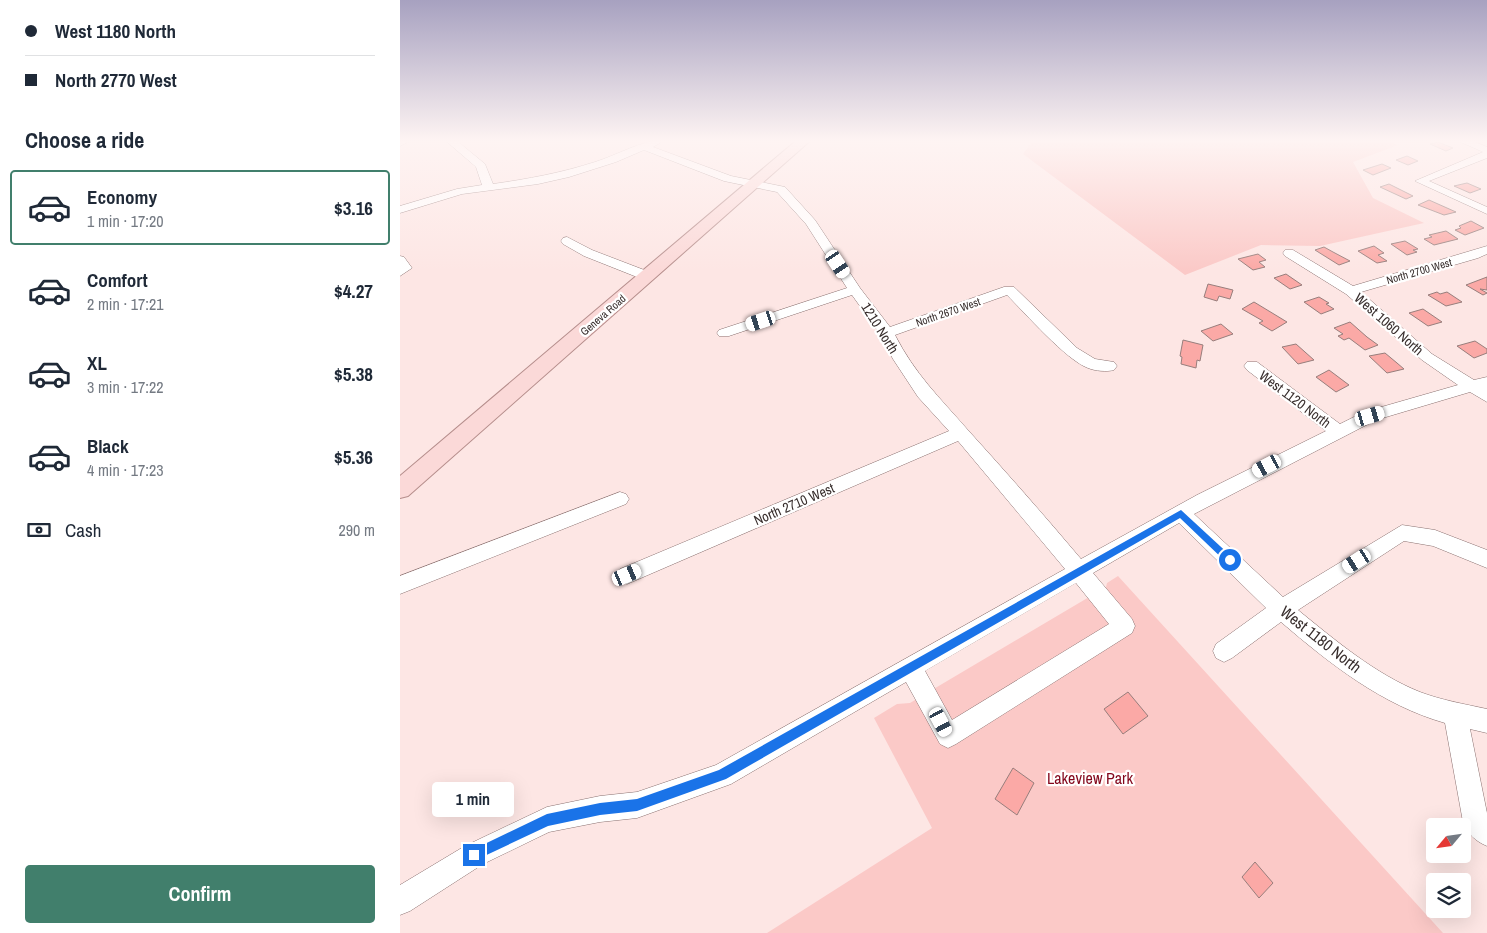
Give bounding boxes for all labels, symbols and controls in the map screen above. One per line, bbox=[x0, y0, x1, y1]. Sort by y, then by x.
text: West 1180 North bbox=[55, 18, 176, 44]
text: North 2770 West bbox=[55, 67, 177, 93]
text: Choose a ride bbox=[25, 125, 144, 155]
text: Economy bbox=[87, 184, 157, 210]
icon: car bbox=[27, 185, 72, 230]
text: $3.16 bbox=[334, 195, 373, 221]
text: 1 min · 17:20 bbox=[87, 210, 164, 232]
car bbox=[823, 247, 852, 281]
street label: North 2700 West bbox=[1385, 255, 1454, 287]
text: Comfort bbox=[87, 267, 148, 293]
icon: car bbox=[27, 268, 72, 313]
text: $4.27 bbox=[334, 278, 373, 304]
street label: West 1060 North bbox=[1351, 289, 1427, 359]
street label: Geneva Road bbox=[577, 291, 629, 339]
text: 2 min · 17:21 bbox=[87, 293, 164, 315]
street label: North 2670 West bbox=[914, 294, 983, 330]
street label: 1210 North bbox=[857, 299, 903, 357]
car bbox=[744, 309, 777, 333]
text: XL bbox=[87, 350, 107, 376]
icon: car bbox=[27, 351, 72, 396]
text: $5.38 bbox=[334, 361, 373, 387]
street label: West 1120 North bbox=[1256, 366, 1334, 432]
text: 3 min · 17:22 bbox=[87, 376, 164, 398]
car bbox=[1353, 405, 1386, 427]
text: Black bbox=[87, 433, 129, 459]
icon: car bbox=[27, 434, 72, 479]
text: $5.36 bbox=[334, 444, 373, 470]
car bbox=[1250, 452, 1283, 480]
text: 4 min · 17:23 bbox=[87, 459, 164, 481]
street label: North 2710 West bbox=[751, 479, 837, 529]
icon: cash bbox=[25, 516, 53, 544]
text: Cash bbox=[65, 517, 101, 543]
text: 290 m bbox=[339, 519, 375, 541]
car bbox=[1340, 547, 1373, 575]
route start bbox=[1219, 549, 1241, 571]
car bbox=[610, 562, 643, 588]
street label: West 1180 North bbox=[1276, 600, 1366, 678]
car bbox=[927, 705, 954, 739]
park label: Lakeview Park bbox=[1047, 767, 1133, 789]
callout: 1 min bbox=[433, 782, 515, 818]
text: 1 min bbox=[456, 788, 490, 810]
north arrow bbox=[1426, 818, 1471, 862]
map controls bbox=[1426, 818, 1471, 918]
route end bbox=[463, 844, 485, 866]
button: Confirm bbox=[25, 865, 375, 923]
button: layers bbox=[1426, 873, 1471, 918]

